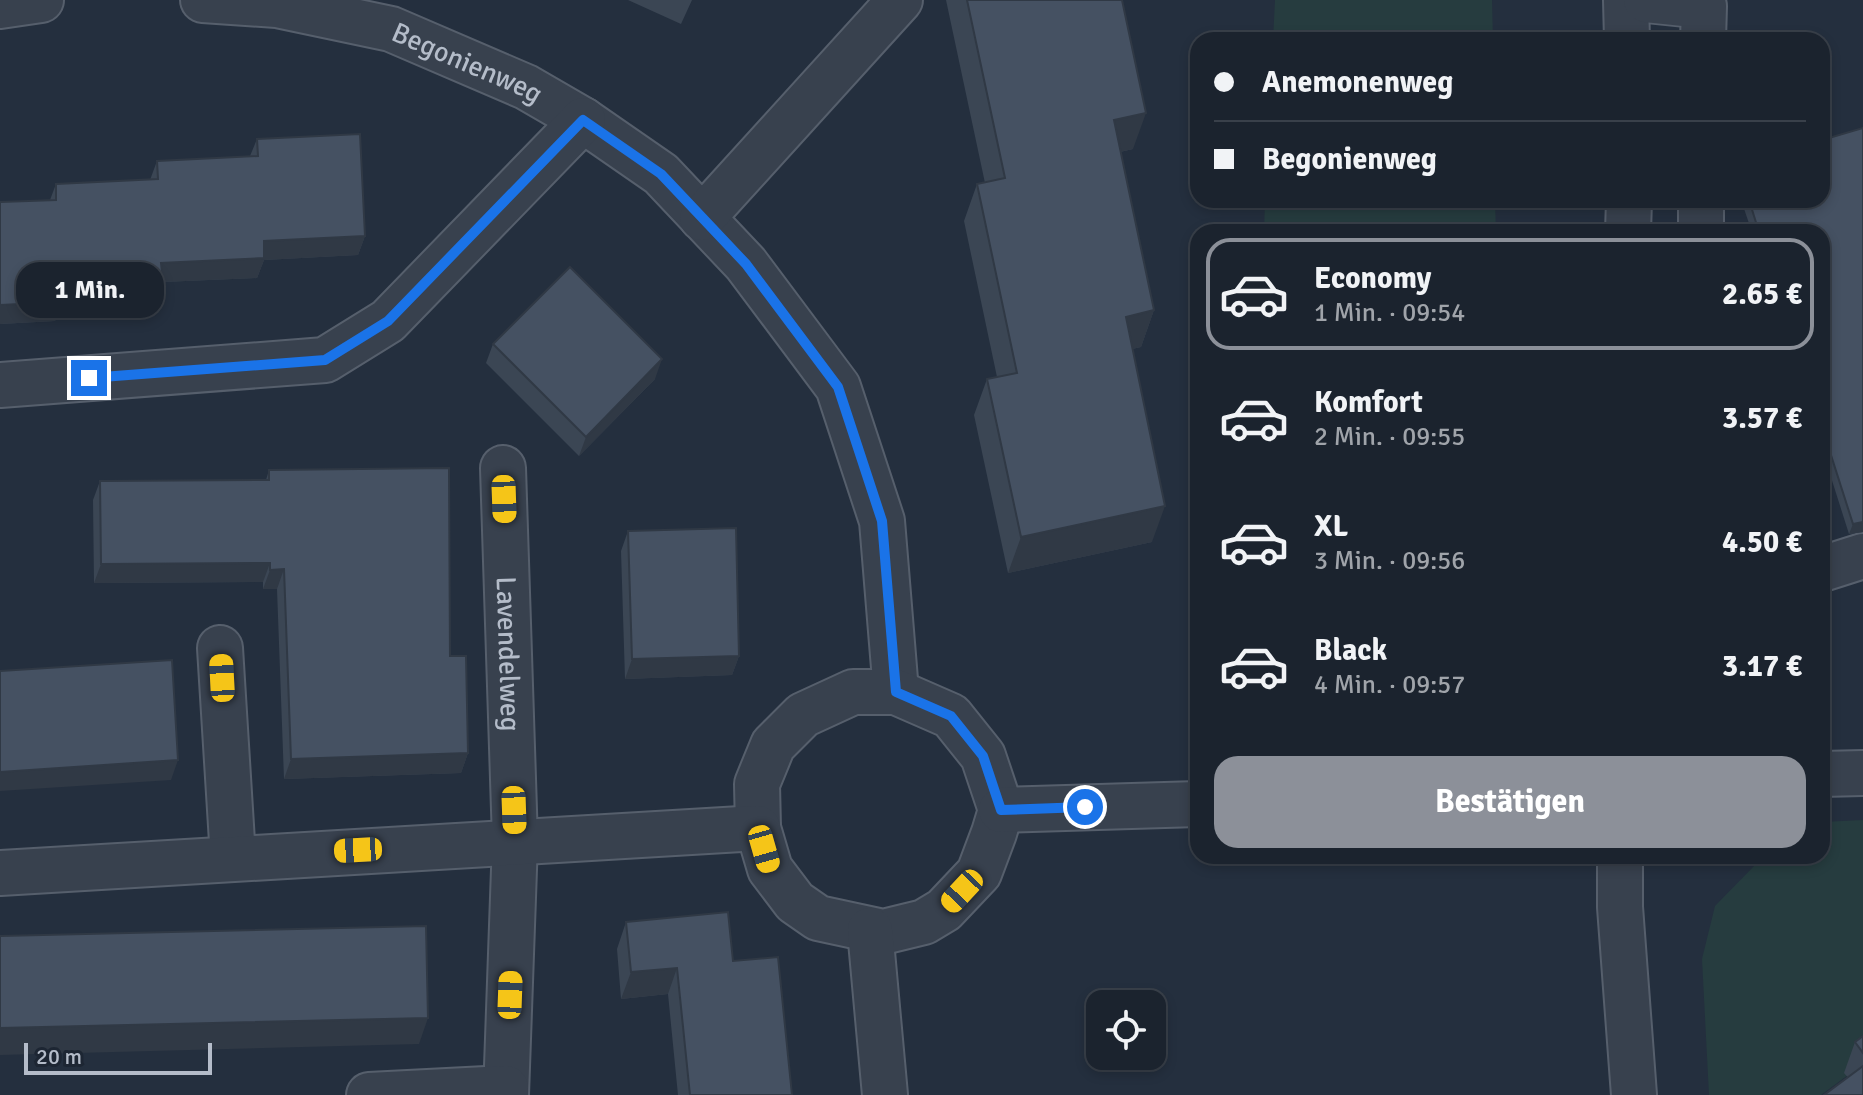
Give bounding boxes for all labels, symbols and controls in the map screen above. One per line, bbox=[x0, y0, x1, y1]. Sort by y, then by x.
street label: Begonienweg bbox=[387, 15, 549, 111]
text: Anemonenweg bbox=[1262, 64, 1453, 101]
text: Begonienweg bbox=[1262, 141, 1437, 178]
icon: car bbox=[1218, 258, 1290, 330]
text: Economy bbox=[1314, 260, 1431, 297]
callout: 1 Min. bbox=[15, 262, 163, 318]
text: 1 Min. bbox=[55, 274, 125, 306]
text: 2.65 € bbox=[1722, 276, 1802, 313]
text: 1 Min. · 09:54 bbox=[1314, 297, 1465, 329]
route end bbox=[71, 360, 107, 396]
icon: car bbox=[1218, 382, 1290, 454]
text: Komfort bbox=[1314, 384, 1423, 421]
text: 3.57 € bbox=[1722, 400, 1802, 437]
text: 2 Min. · 09:55 bbox=[1314, 421, 1465, 453]
car bbox=[491, 475, 517, 523]
icon: car bbox=[1218, 506, 1290, 578]
text: XL bbox=[1314, 508, 1348, 545]
text: 4.50 € bbox=[1722, 524, 1802, 561]
text: 3 Min. · 09:56 bbox=[1314, 545, 1465, 577]
street label: Lavendelweg bbox=[488, 576, 527, 732]
icon: car bbox=[1218, 630, 1290, 702]
text: Black bbox=[1314, 632, 1387, 669]
text: 3.17 € bbox=[1722, 648, 1802, 685]
car bbox=[209, 653, 235, 703]
text: 4 Min. · 09:57 bbox=[1314, 669, 1465, 701]
button: Bestätigen bbox=[1214, 756, 1806, 848]
car bbox=[501, 786, 527, 834]
route start bbox=[1067, 789, 1103, 825]
car bbox=[746, 823, 782, 875]
car bbox=[333, 837, 383, 863]
car bbox=[937, 865, 987, 917]
car bbox=[497, 971, 523, 1019]
map controls bbox=[1086, 990, 1166, 1070]
button: locate bbox=[1086, 990, 1166, 1070]
scale bar bbox=[24, 1039, 212, 1075]
text: 20 m bbox=[36, 1043, 82, 1070]

